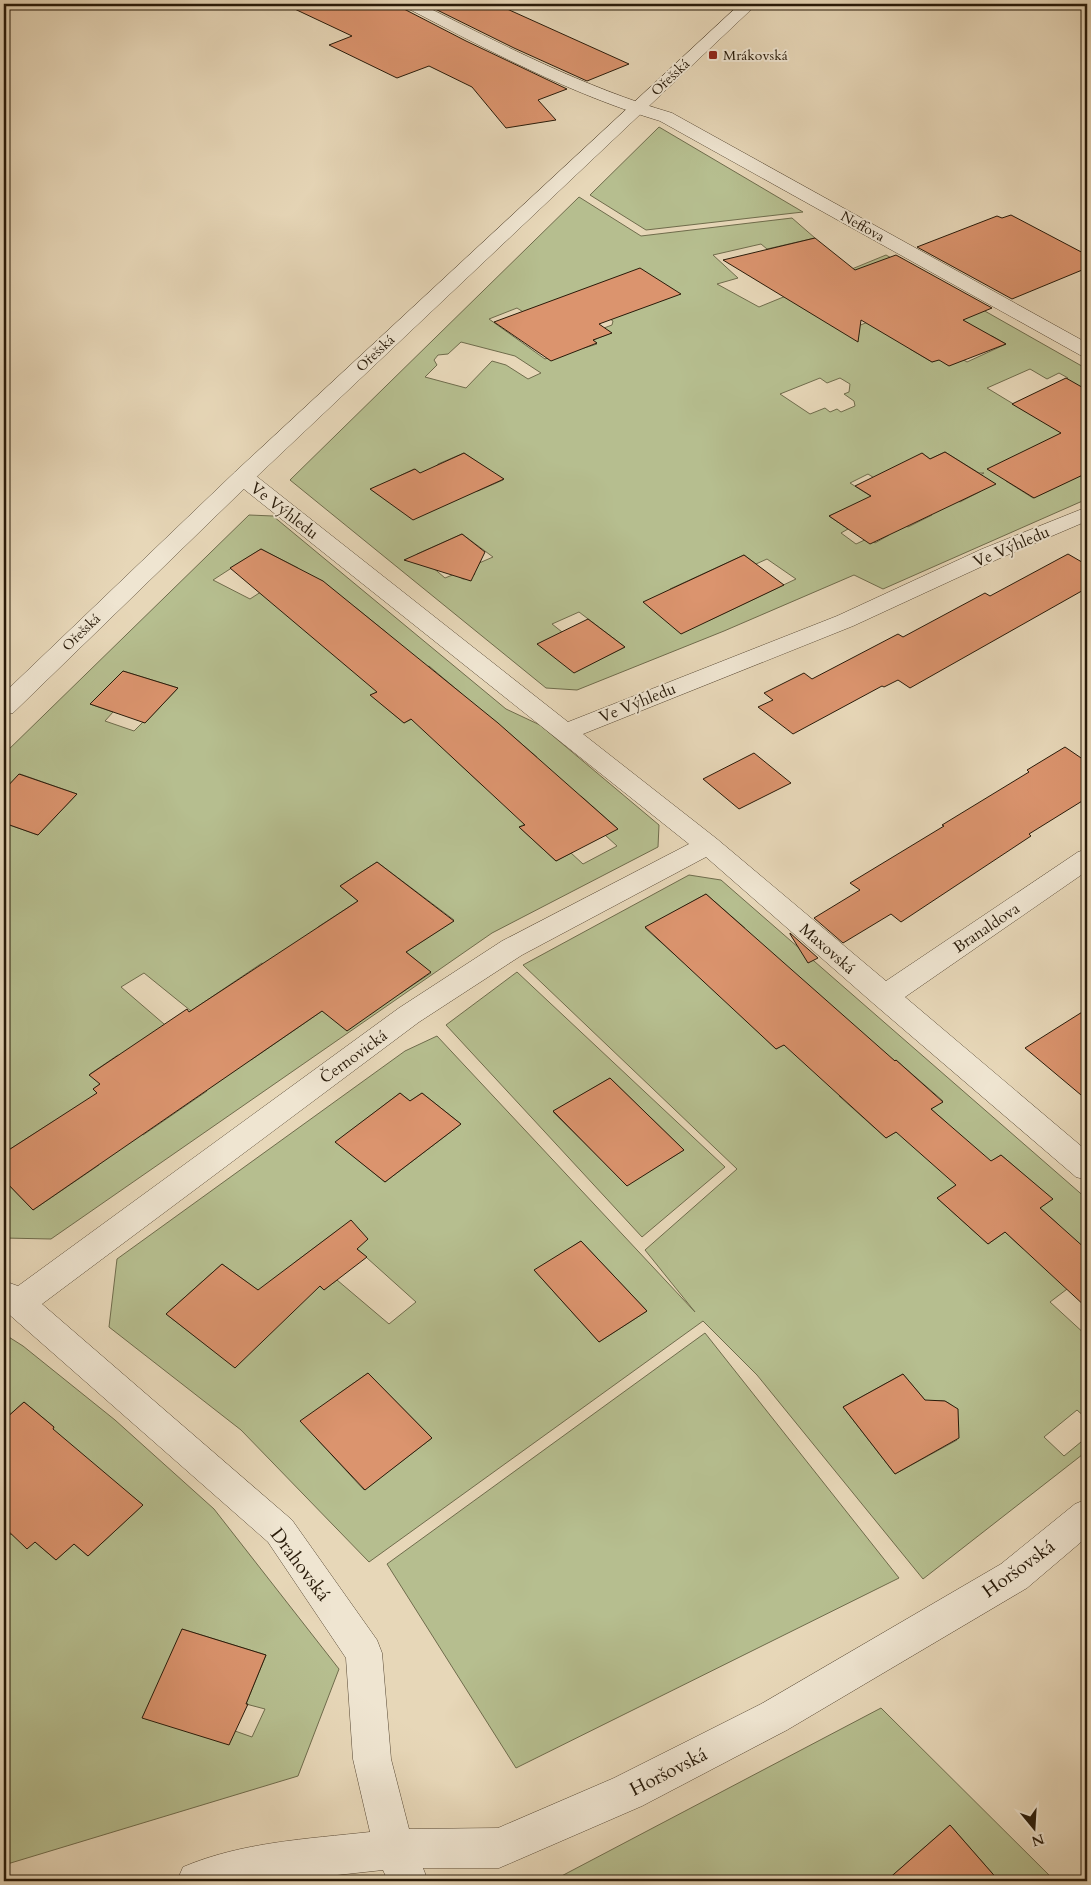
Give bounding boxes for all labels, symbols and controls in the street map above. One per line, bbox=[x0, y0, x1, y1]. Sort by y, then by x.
place label: Mrákovská bbox=[723, 46, 788, 65]
marker: Mrákovská bbox=[707, 49, 719, 61]
street label: Ořešská bbox=[647, 55, 694, 100]
street label: Neffova bbox=[837, 207, 888, 246]
street label: Ořešská bbox=[352, 331, 399, 376]
street label: Ve Výhledu bbox=[246, 477, 323, 545]
street label: Ve Výhledu bbox=[970, 521, 1053, 573]
street label: Ořešská bbox=[58, 609, 105, 655]
street label: Ve Výhledu bbox=[596, 677, 679, 728]
street label: Branaldova bbox=[949, 897, 1024, 958]
street label: Maxovská bbox=[795, 918, 860, 979]
street label: Černovická bbox=[315, 1025, 392, 1089]
street label: Drahovská bbox=[264, 1523, 336, 1607]
street label: Horšovská bbox=[977, 1534, 1060, 1604]
street label: Horšovská bbox=[625, 1741, 712, 1803]
north arrow bbox=[1008, 1802, 1058, 1852]
text: N bbox=[1029, 1829, 1047, 1851]

